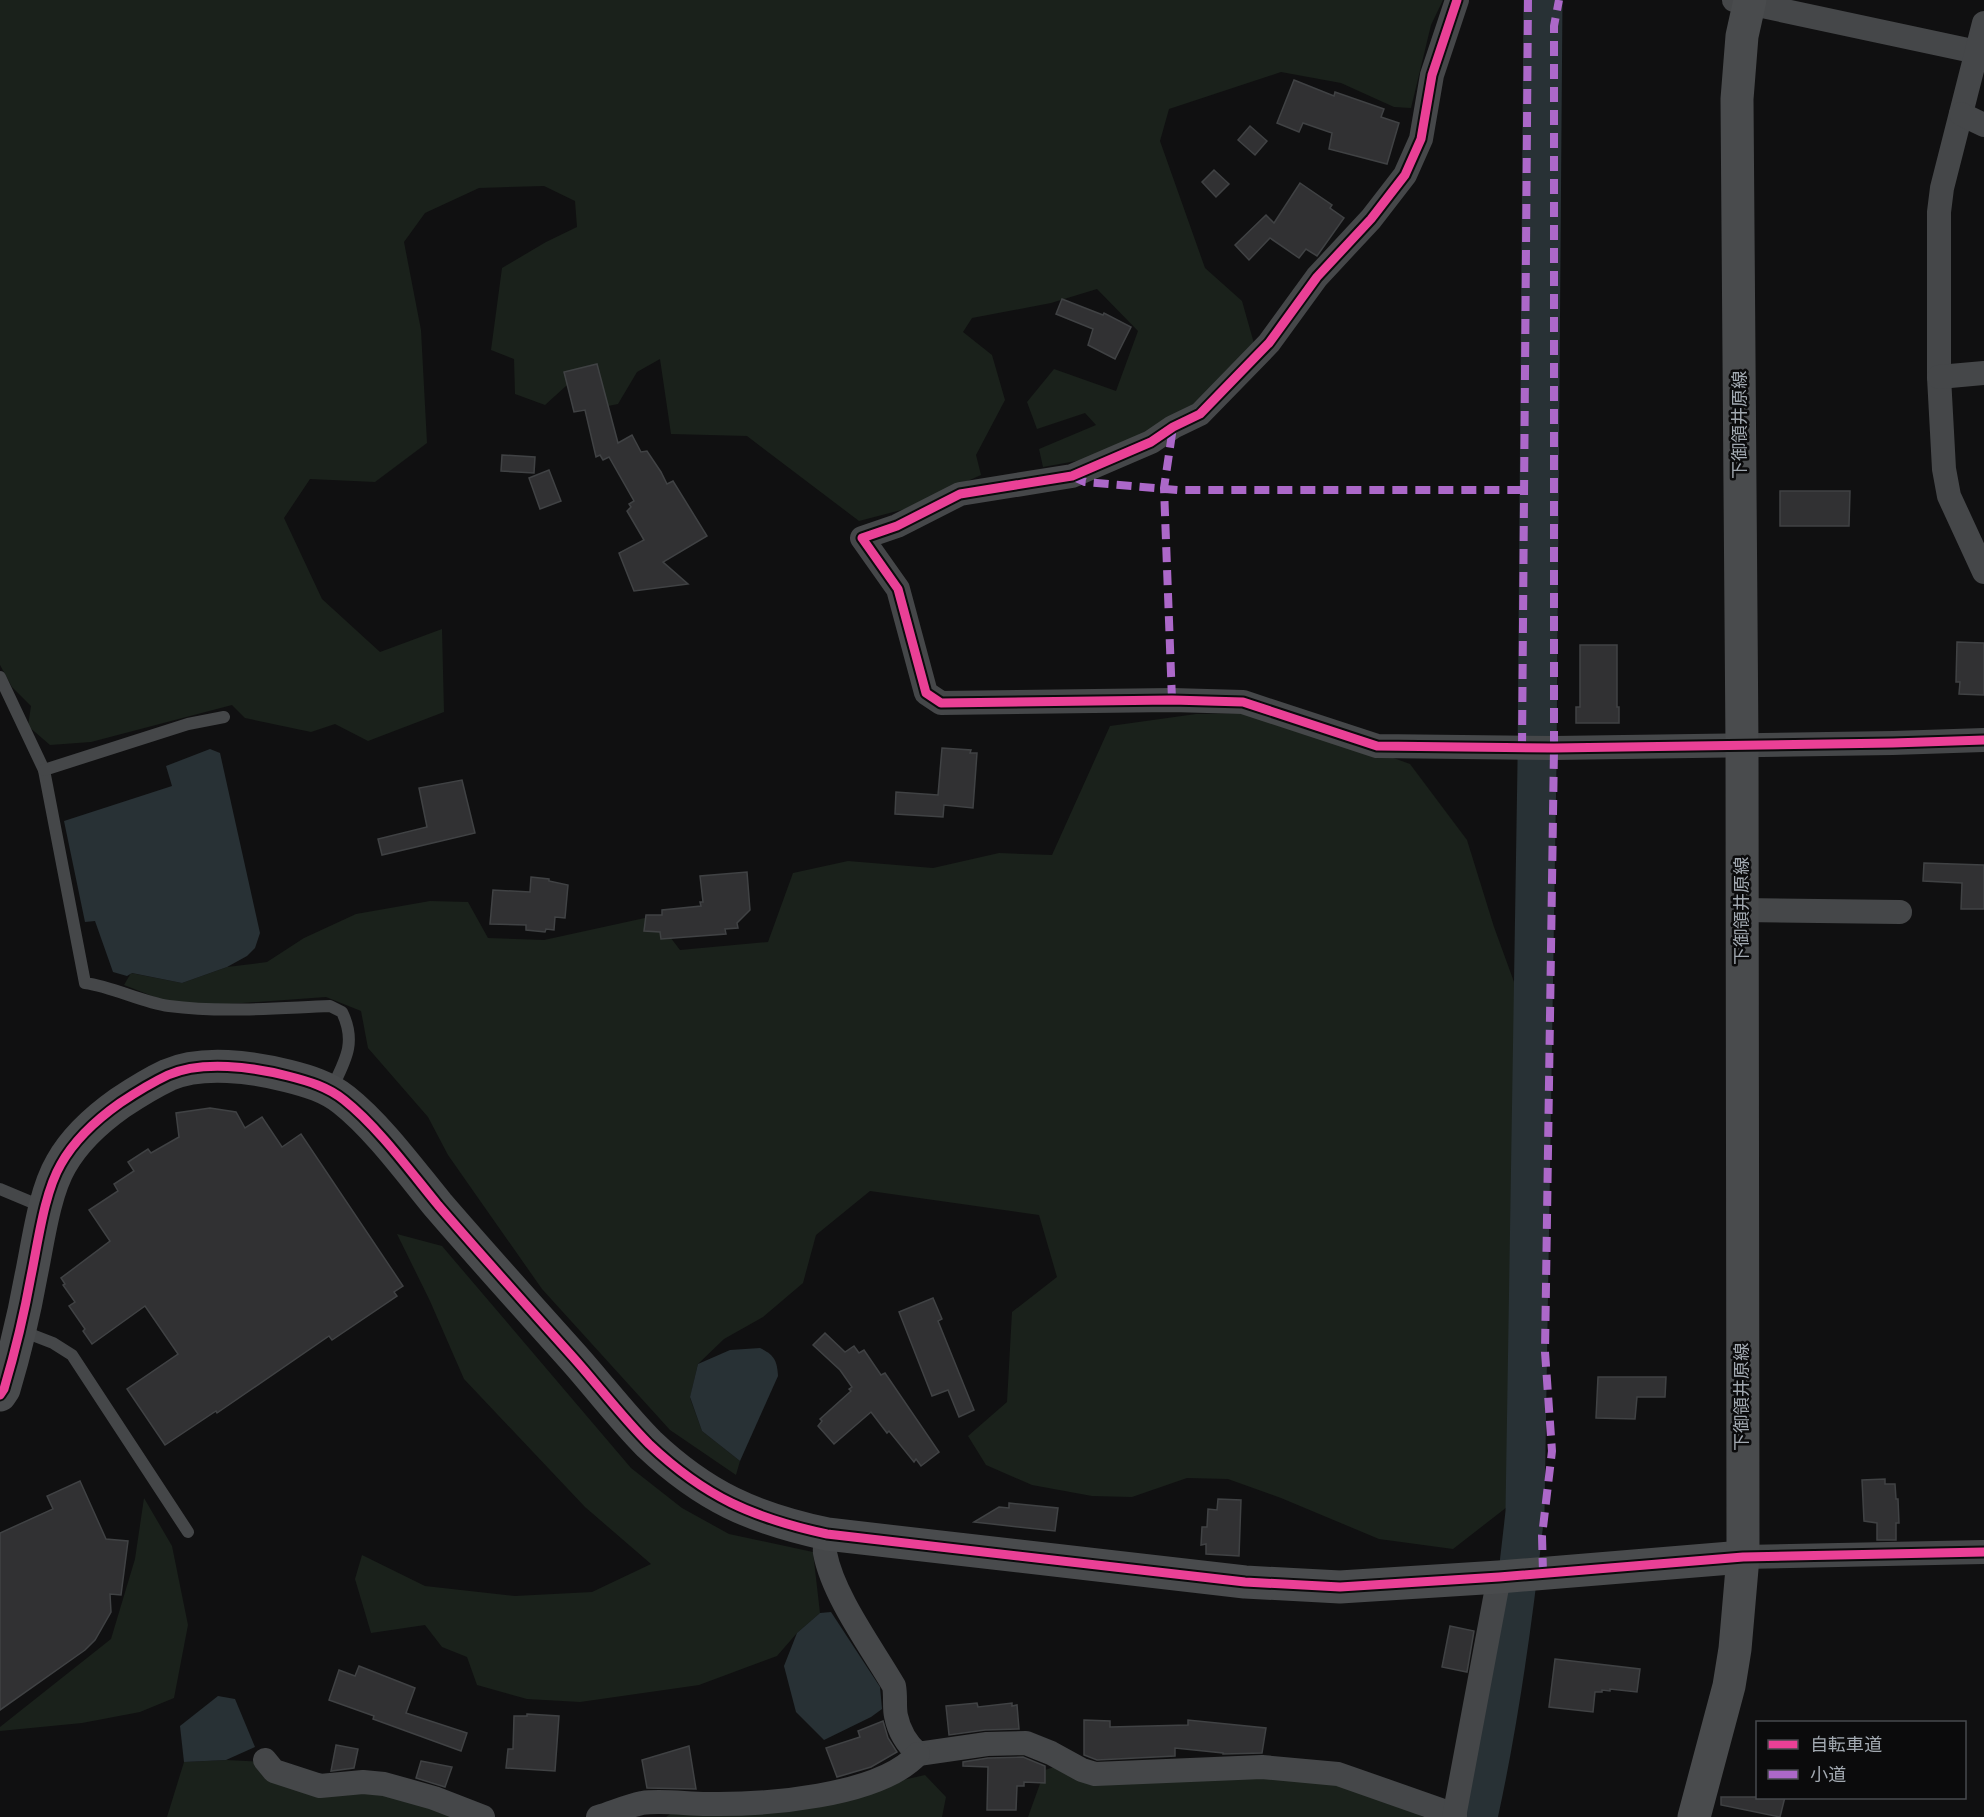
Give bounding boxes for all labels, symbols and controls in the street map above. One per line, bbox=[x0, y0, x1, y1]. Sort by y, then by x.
street label: 下御領井原線 bbox=[1727, 371, 1753, 479]
street label: 下御領井原線 bbox=[1729, 857, 1755, 965]
street label: 下御領井原線 bbox=[1729, 1343, 1755, 1451]
legend bbox=[1756, 1721, 1966, 1799]
text: 自転車道 bbox=[1810, 1732, 1882, 1758]
text: 小道 bbox=[1810, 1762, 1846, 1788]

